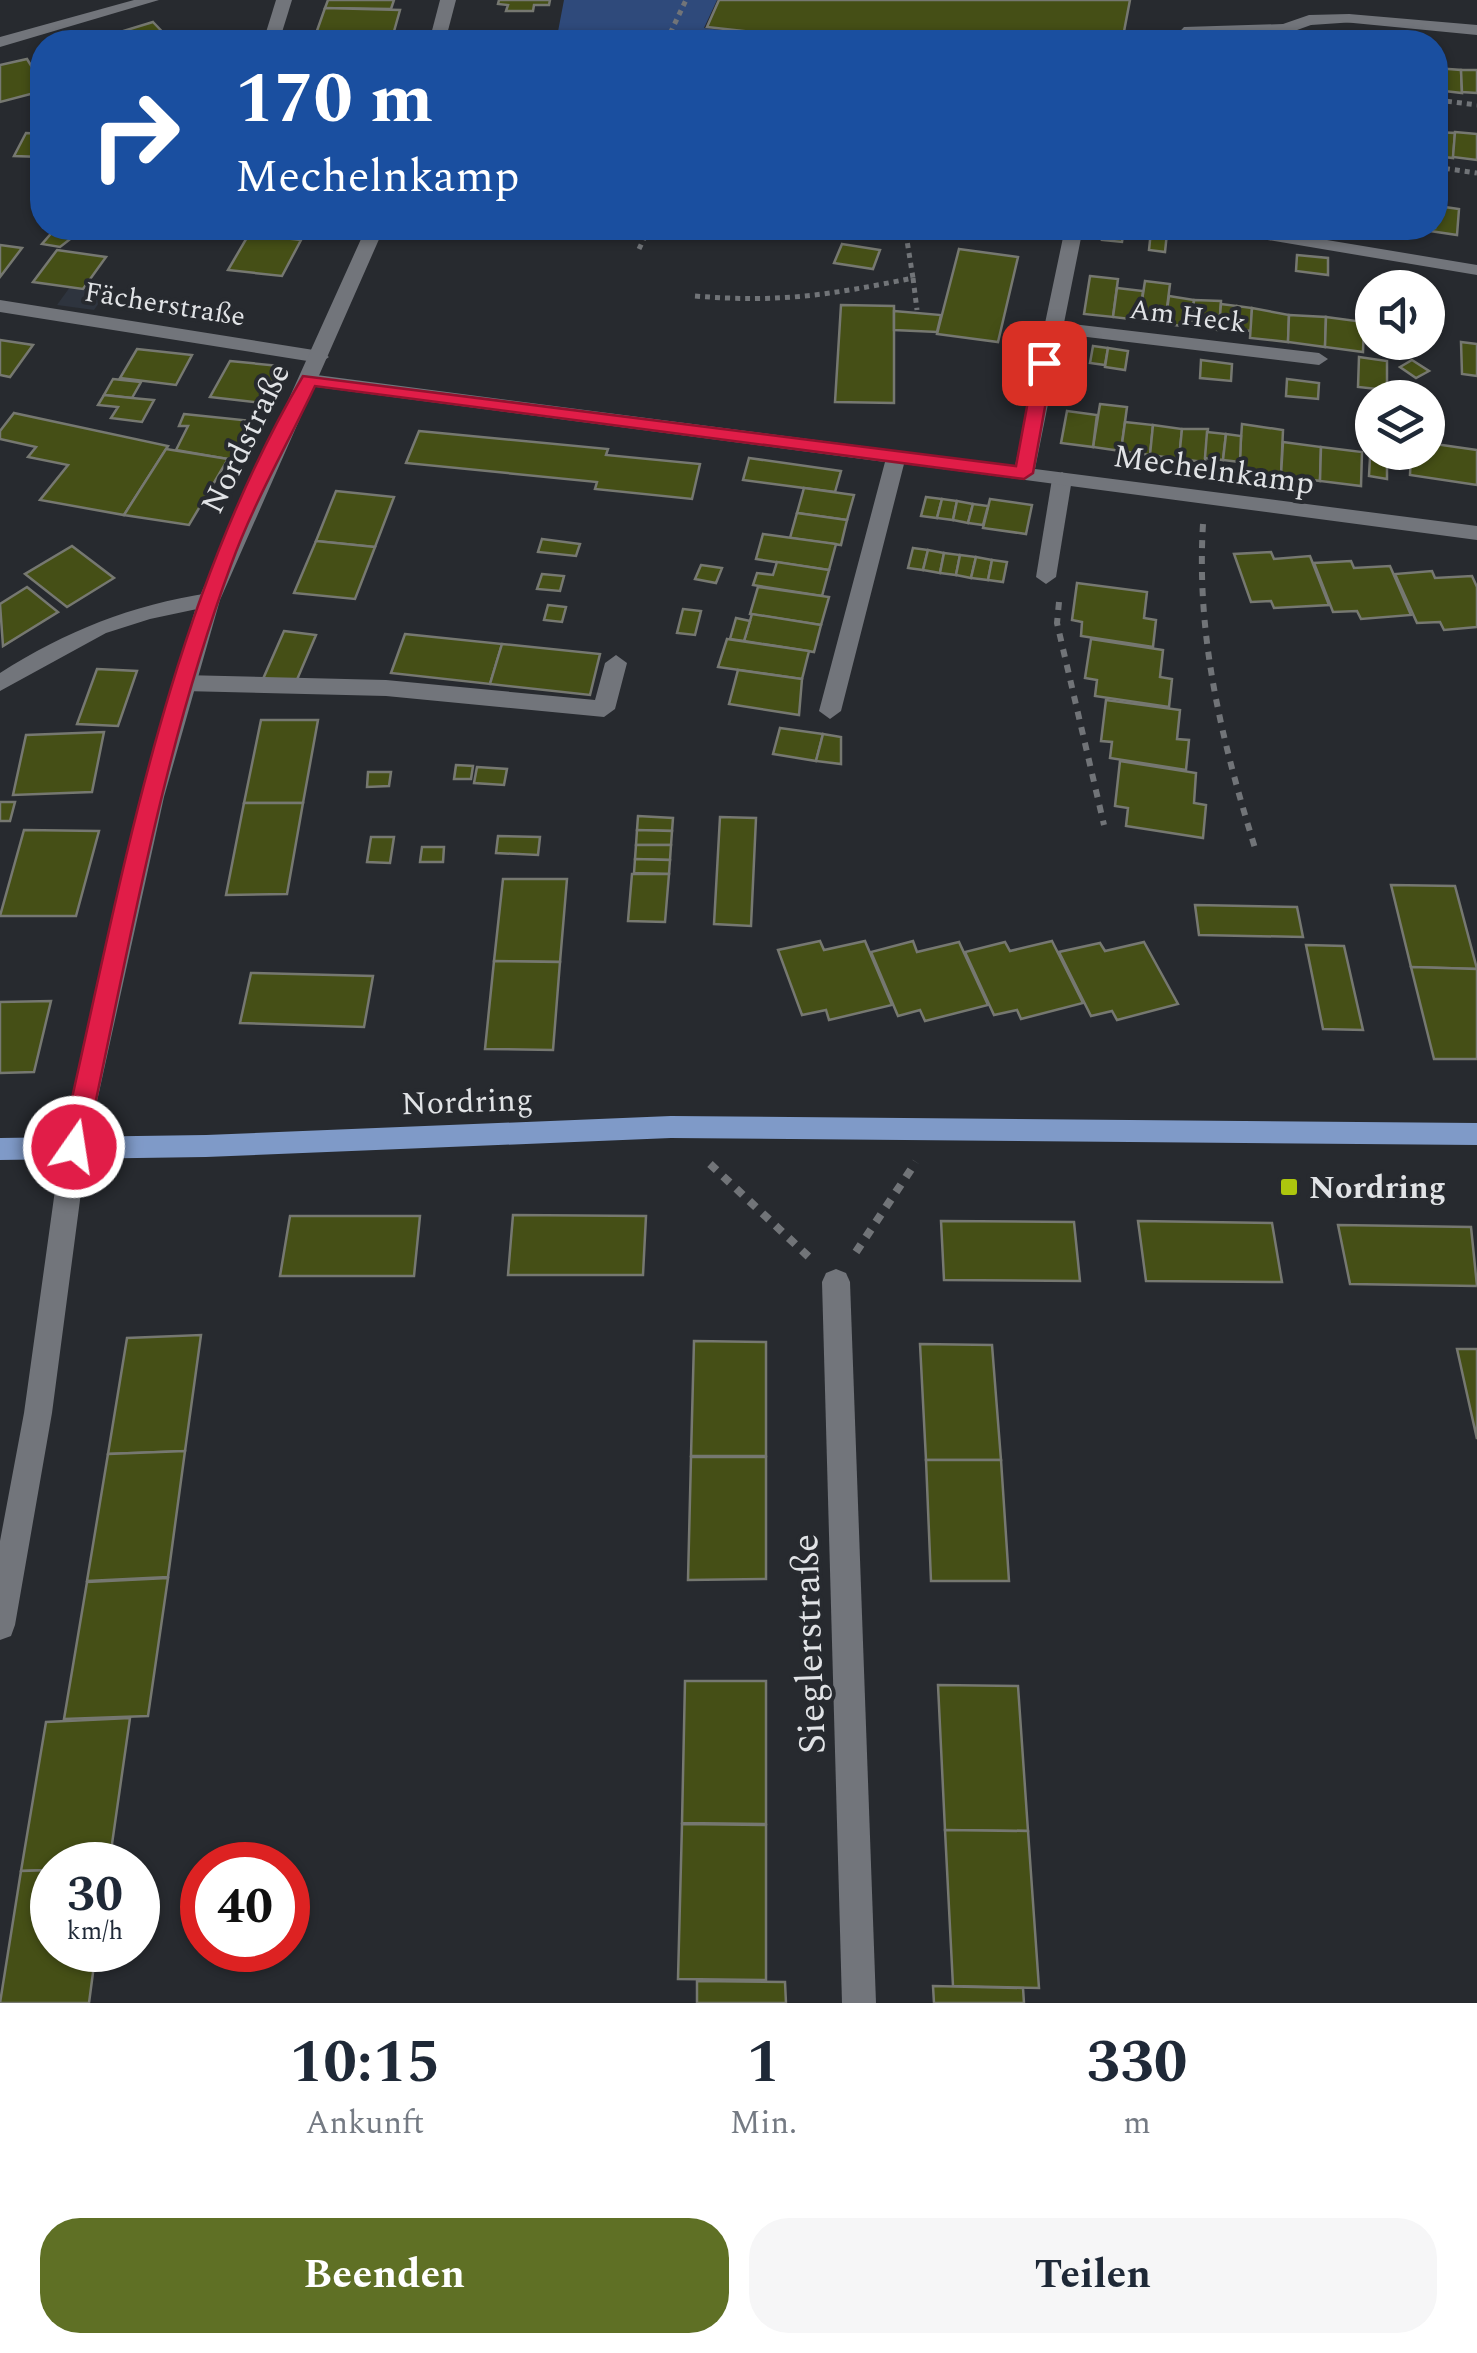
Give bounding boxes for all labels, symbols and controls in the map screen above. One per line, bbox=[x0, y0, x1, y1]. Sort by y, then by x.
text: 170 m bbox=[235, 47, 433, 153]
icon: right bbox=[70, 70, 200, 200]
text: Mechelnkamp bbox=[235, 143, 520, 212]
map controls bbox=[1355, 270, 1445, 470]
button: sound bbox=[1355, 270, 1445, 360]
street label: Fächerstraße bbox=[81, 271, 248, 338]
street label: Am Heck bbox=[1127, 288, 1249, 345]
pin bbox=[1002, 321, 1087, 406]
icon: arrive bbox=[1017, 336, 1072, 391]
street label: Nordstraße bbox=[189, 355, 304, 522]
button: layers bbox=[1355, 380, 1445, 470]
street label: Mechelnkamp bbox=[1110, 432, 1317, 509]
street label: Nordring bbox=[400, 1076, 534, 1129]
position arrow bbox=[22, 1095, 126, 1199]
place label: Nordring bbox=[1309, 1164, 1446, 1213]
marker: Nordring bbox=[1278, 1176, 1300, 1198]
street label: Sieglerstraße bbox=[777, 1533, 843, 1755]
speed limit sign: 40 bbox=[180, 1842, 310, 1972]
text: 30 bbox=[67, 1857, 123, 1933]
text: km/h bbox=[67, 1913, 123, 1951]
text: 10:15 bbox=[289, 2017, 440, 2109]
text: 1 bbox=[747, 2017, 780, 2109]
text: 330 bbox=[1087, 2017, 1188, 2109]
text: Ankunft bbox=[305, 2099, 424, 2148]
text: Min. bbox=[730, 2099, 797, 2148]
text: m bbox=[1123, 2099, 1151, 2148]
button: Beenden bbox=[40, 2218, 729, 2333]
button: Teilen bbox=[749, 2218, 1437, 2333]

